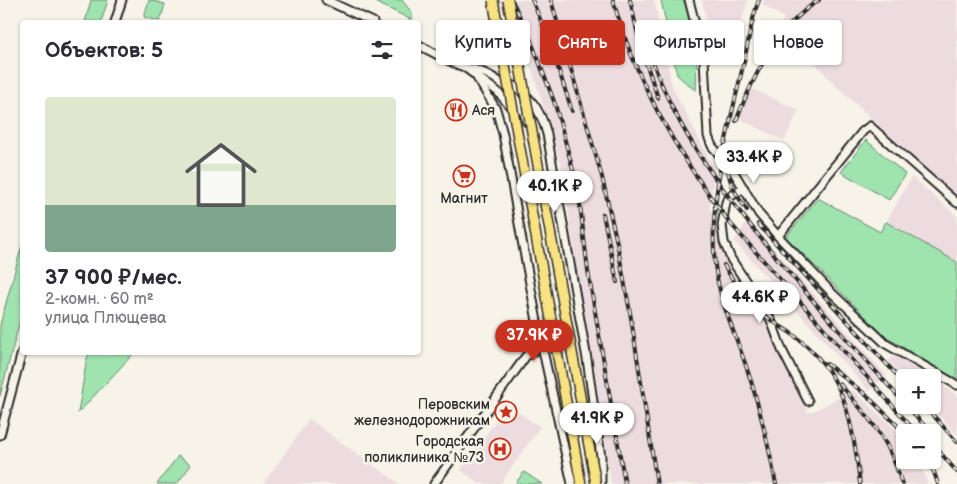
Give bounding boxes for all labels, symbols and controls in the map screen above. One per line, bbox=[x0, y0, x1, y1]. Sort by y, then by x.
chip: Купить bbox=[436, 20, 530, 65]
chip: Снять bbox=[540, 20, 625, 65]
chip: Фильтры bbox=[635, 20, 744, 65]
chip: Новое bbox=[754, 20, 842, 65]
icon: filters bbox=[368, 36, 396, 64]
text: Объектов: 5 bbox=[45, 38, 163, 63]
restaurant icon: Ася bbox=[444, 98, 468, 122]
place label: Ася bbox=[471, 102, 495, 119]
icon: home bbox=[176, 130, 266, 220]
pin: 33.4K ₽ bbox=[708, 142, 800, 184]
text: 33.4K ₽ bbox=[726, 148, 782, 167]
supermarket icon: Магнит bbox=[452, 164, 476, 188]
pin: 40.1K ₽ bbox=[509, 170, 601, 213]
text: 40.1K ₽ bbox=[528, 177, 582, 196]
place label: Магнит bbox=[440, 190, 488, 207]
text: 37 900 ₽/мес. bbox=[45, 265, 182, 290]
pin: 44.6K ₽ bbox=[714, 282, 806, 324]
text: 44.6K ₽ bbox=[732, 288, 788, 307]
text: 2-комн. · 60 m² bbox=[45, 290, 154, 309]
text: улица Плющева bbox=[45, 309, 166, 328]
pin: 37.9K ₽ bbox=[488, 320, 580, 362]
text: 37.9K ₽ bbox=[506, 326, 562, 345]
map controls bbox=[896, 369, 941, 469]
button: + bbox=[896, 369, 941, 414]
place label: Перовским железнодорожникам bbox=[354, 396, 490, 429]
place icon: Перовским железнодорожникам bbox=[494, 400, 518, 424]
pin: 41.9K ₽ bbox=[551, 402, 643, 445]
text: 41.9K ₽ bbox=[570, 409, 624, 428]
button: − bbox=[896, 424, 941, 469]
place label: Городская поликлиника №73 bbox=[364, 433, 484, 466]
hospital icon: Городская поликлиника №73 bbox=[488, 437, 512, 461]

